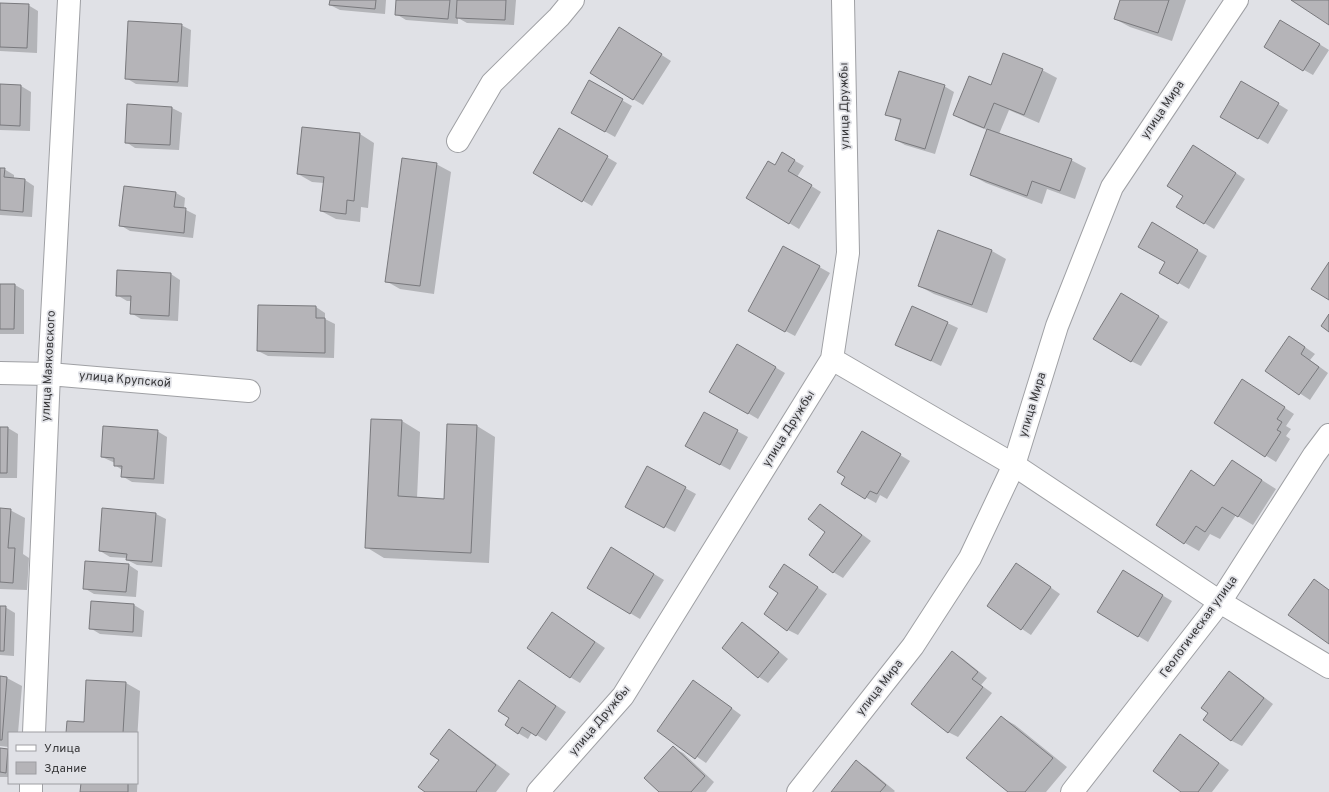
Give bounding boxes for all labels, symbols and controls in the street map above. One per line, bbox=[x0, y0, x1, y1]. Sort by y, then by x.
street label: улица Дружбы bbox=[836, 62, 854, 150]
street label: улица Мира bbox=[1138, 78, 1188, 142]
street label: улица Маяковского bbox=[38, 310, 60, 422]
street label: улица Крупской bbox=[78, 368, 172, 392]
street label: улица Мира bbox=[1016, 370, 1050, 440]
street label: улица Дружбы bbox=[759, 388, 819, 470]
street label: Геологическая улица bbox=[1157, 573, 1241, 681]
street label: улица Мира bbox=[853, 657, 907, 719]
street label: улица Дружбы bbox=[566, 682, 634, 760]
legend bbox=[8, 732, 138, 784]
text: Улица bbox=[44, 741, 80, 757]
text: Здание bbox=[44, 761, 87, 777]

